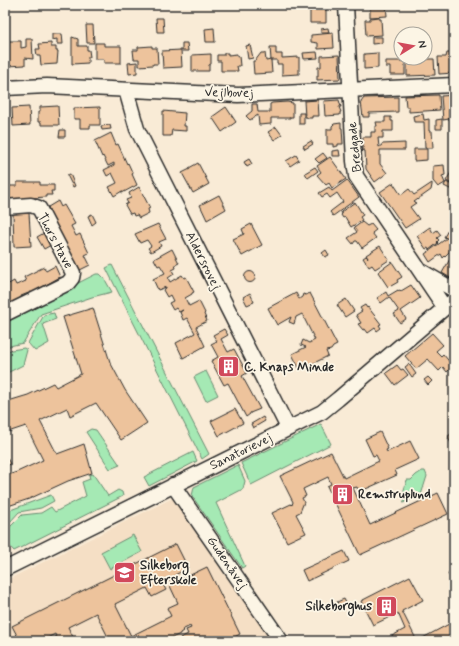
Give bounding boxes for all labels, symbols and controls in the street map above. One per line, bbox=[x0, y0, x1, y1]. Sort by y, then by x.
north arrow bbox=[393, 26, 433, 66]
text: N bbox=[414, 39, 429, 49]
street label: Vejlbovej bbox=[204, 84, 254, 102]
street label: Bredgade bbox=[344, 121, 366, 173]
street label: Thors Have bbox=[33, 210, 77, 272]
street label: Aldersrovej bbox=[181, 229, 225, 293]
building icon: C. Knaps Minde bbox=[216, 354, 242, 380]
place label: C. Knaps Minde bbox=[244, 359, 334, 376]
street label: Sanatorievej bbox=[207, 430, 275, 474]
building icon: Remstruplund bbox=[330, 481, 356, 507]
place label: Remstruplund bbox=[358, 486, 431, 503]
street label: Gudenåvej bbox=[203, 533, 251, 593]
place label: Silkeborg Efterskole bbox=[140, 557, 197, 589]
school or university icon: Silkeborg Efterskole bbox=[111, 559, 137, 585]
building icon: Silkeborghus bbox=[374, 593, 400, 619]
place label: Silkeborghus bbox=[305, 598, 372, 617]

